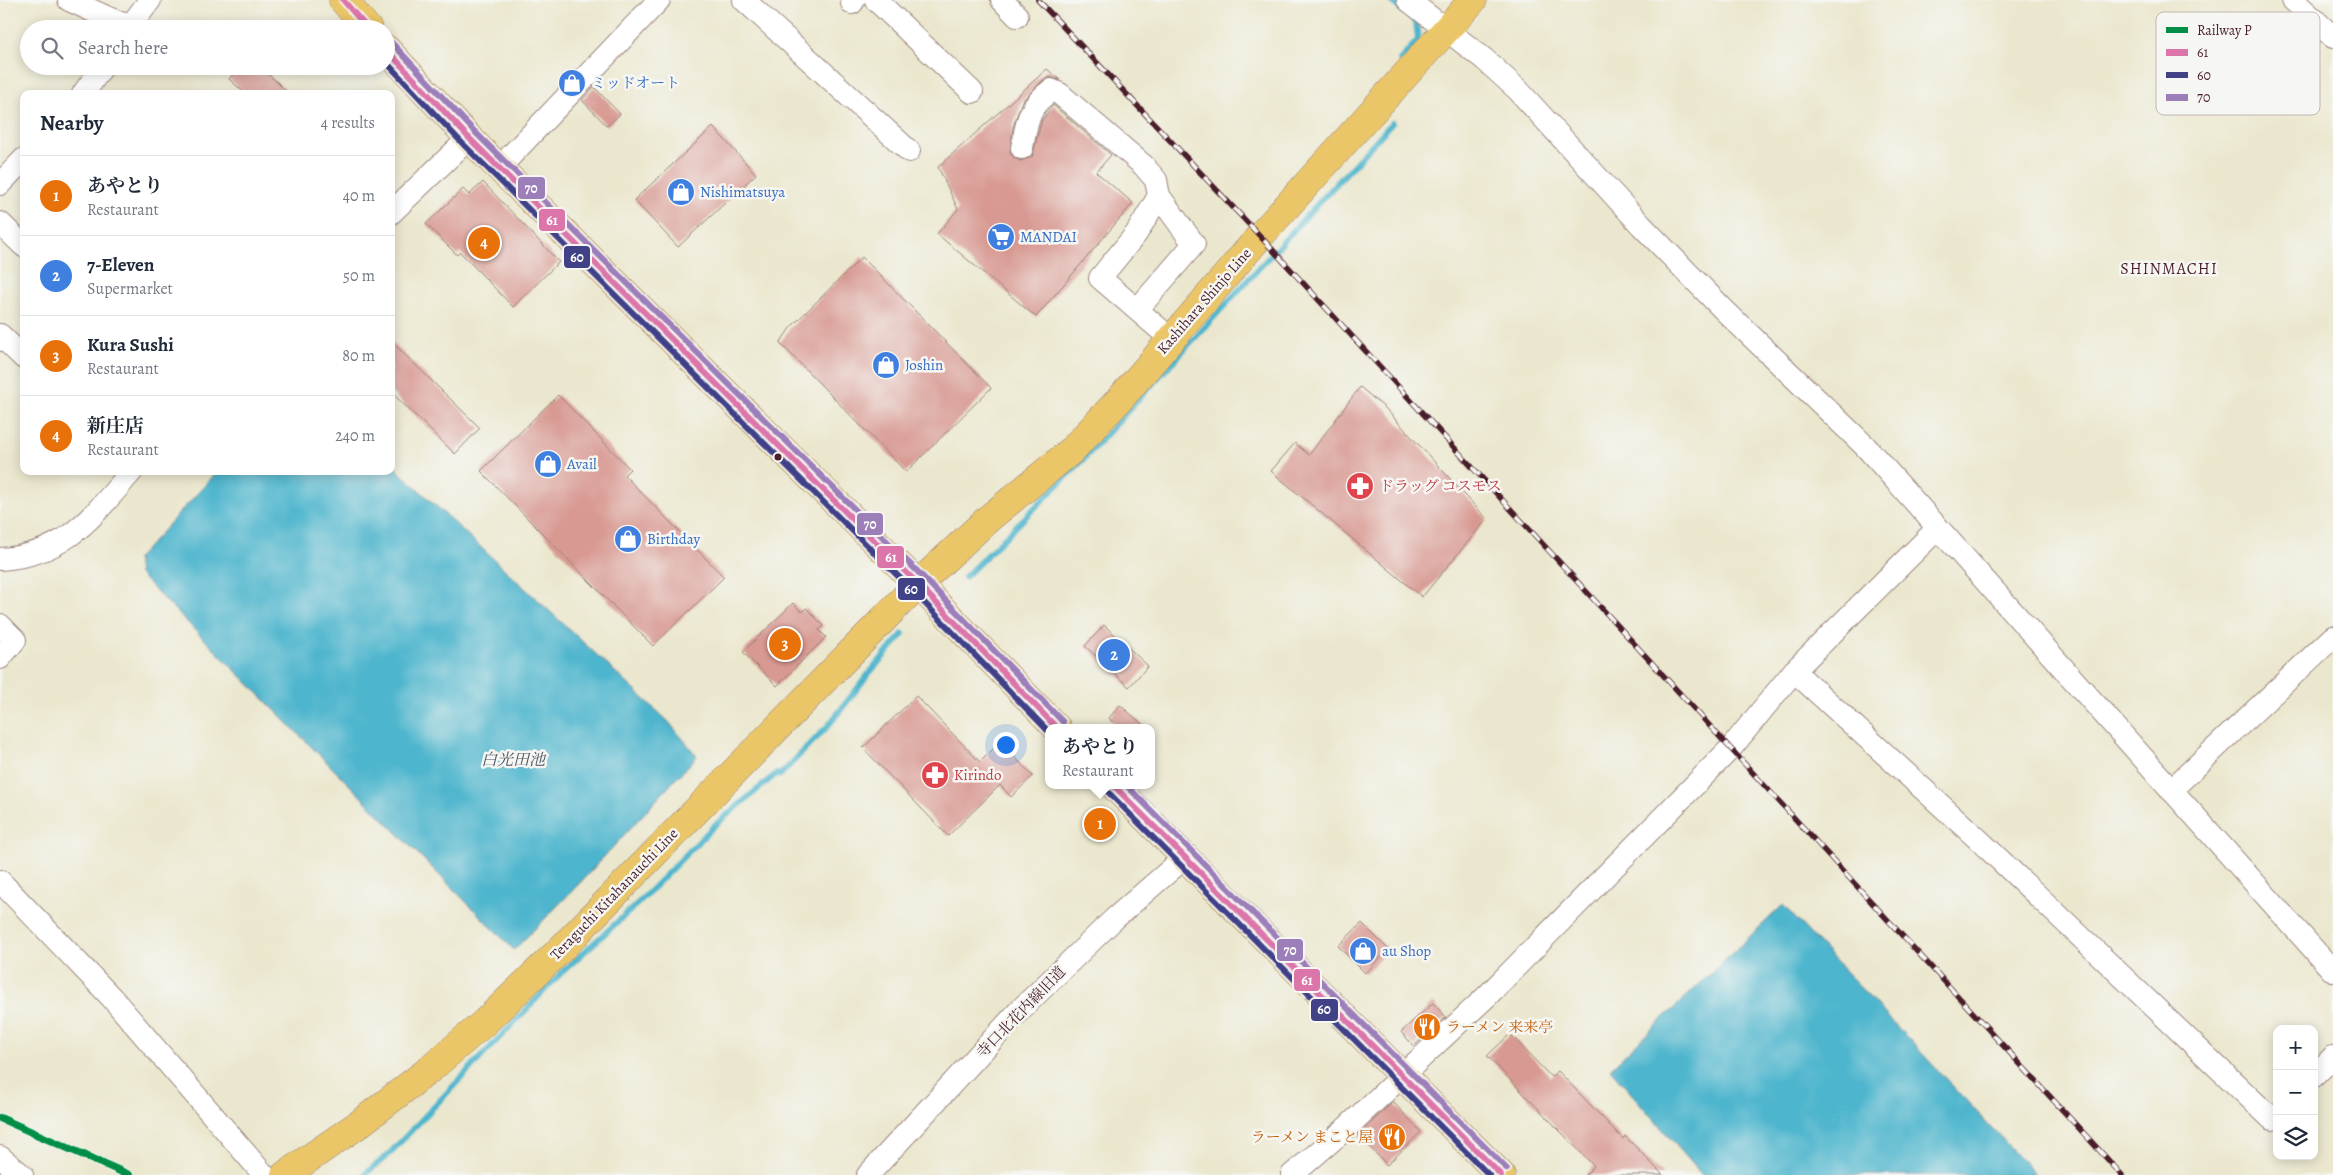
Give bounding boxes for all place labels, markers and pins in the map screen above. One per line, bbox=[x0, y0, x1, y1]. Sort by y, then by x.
shop icon: ミッドオート bbox=[557, 68, 587, 98]
place label: ミッドオート bbox=[591, 73, 680, 93]
shop icon: Nishimatsuya bbox=[666, 177, 696, 207]
place label: Nishimatsuya bbox=[700, 182, 785, 202]
supermarket icon: MANDAI bbox=[986, 222, 1016, 252]
pin: 4 bbox=[468, 224, 500, 262]
place label: MANDAI bbox=[1020, 227, 1077, 247]
shop icon: Joshin bbox=[871, 350, 901, 380]
place label: Joshin bbox=[905, 355, 943, 375]
shop icon: Avail bbox=[533, 449, 563, 479]
unlabelled marker bbox=[773, 452, 783, 462]
place label: Avail bbox=[566, 454, 597, 474]
pharmacy icon: ドラッグ コスモス bbox=[1345, 471, 1375, 501]
place label: ドラッグ コスモス bbox=[1379, 476, 1502, 496]
shop icon: Birthday bbox=[613, 524, 643, 554]
place label: Birthday bbox=[647, 529, 701, 549]
pin: 3 bbox=[769, 625, 801, 663]
pin: 2 bbox=[1098, 636, 1130, 674]
pharmacy icon: Kirindo bbox=[920, 760, 950, 790]
place label: Kirindo bbox=[954, 765, 1001, 785]
pin: 1 bbox=[1084, 805, 1116, 843]
shop icon: au Shop bbox=[1348, 936, 1378, 966]
place label: au Shop bbox=[1382, 941, 1431, 961]
restaurant icon: ラーメン 来来亭 bbox=[1412, 1012, 1442, 1042]
place label: ラーメン 来来亭 bbox=[1446, 1017, 1553, 1037]
restaurant icon: ラーメン まこと屋 bbox=[1377, 1122, 1407, 1152]
place label: ラーメン まこと屋 bbox=[1251, 1127, 1373, 1147]

